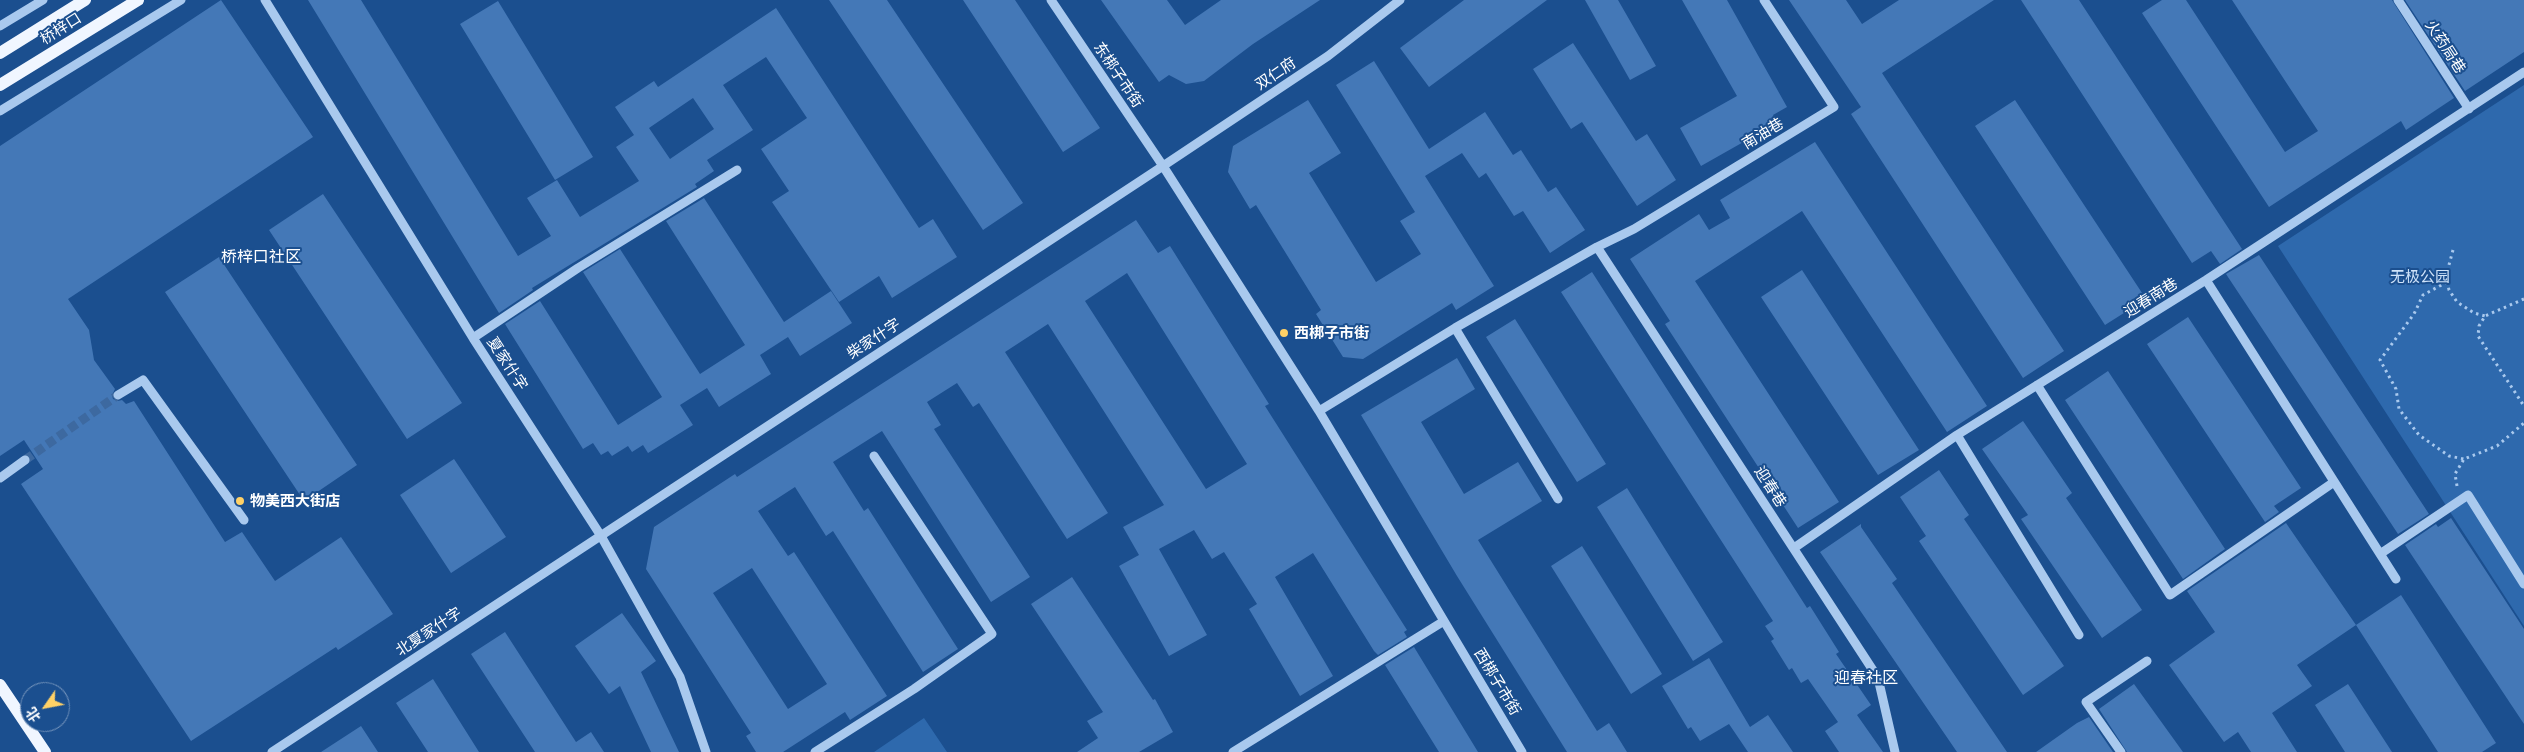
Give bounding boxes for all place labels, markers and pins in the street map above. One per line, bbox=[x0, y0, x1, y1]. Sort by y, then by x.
place label: 西梆子市街 bbox=[1294, 324, 1369, 342]
marker: 西梆子市街 bbox=[1278, 327, 1290, 339]
place label: 物美西大街店 bbox=[250, 492, 340, 510]
marker: 物美西大街店 bbox=[234, 495, 246, 507]

